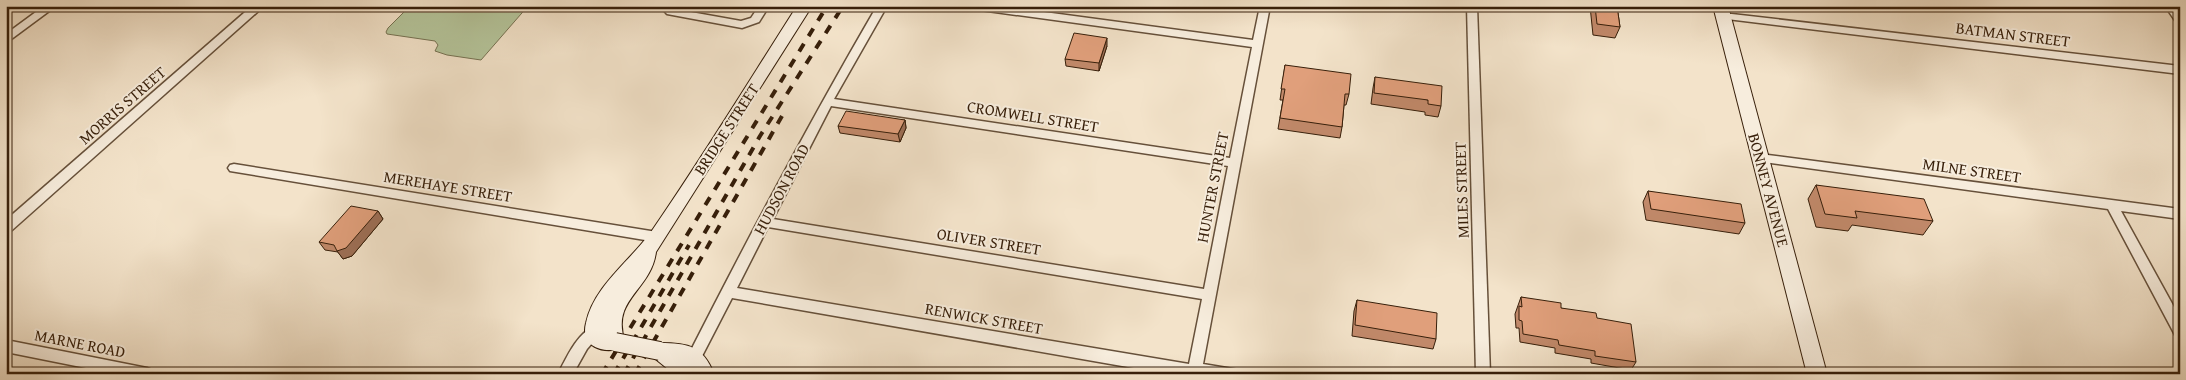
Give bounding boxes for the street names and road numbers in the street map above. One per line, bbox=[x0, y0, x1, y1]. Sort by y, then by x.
street label: BATMAN STREET bbox=[1955, 15, 2072, 53]
street label: MORRIS STREET bbox=[73, 60, 171, 150]
street label: BRIDGE STREET bbox=[687, 78, 765, 180]
street label: CROMWELL STREET bbox=[966, 94, 1100, 138]
street label: HUNTER STREET bbox=[1189, 129, 1235, 245]
street label: BONNEY AVENUE bbox=[1742, 130, 1796, 250]
street label: HUDSON ROAD bbox=[747, 139, 815, 239]
street label: MILES STREET bbox=[1447, 141, 1475, 239]
street label: MILNE STREET bbox=[1921, 151, 2023, 189]
street label: MEREHAYE STREET bbox=[382, 164, 514, 208]
street label: OLIVER STREET bbox=[935, 221, 1043, 261]
street label: RENWICK STREET bbox=[923, 296, 1045, 340]
street label: MARNE ROAD bbox=[33, 322, 128, 364]

